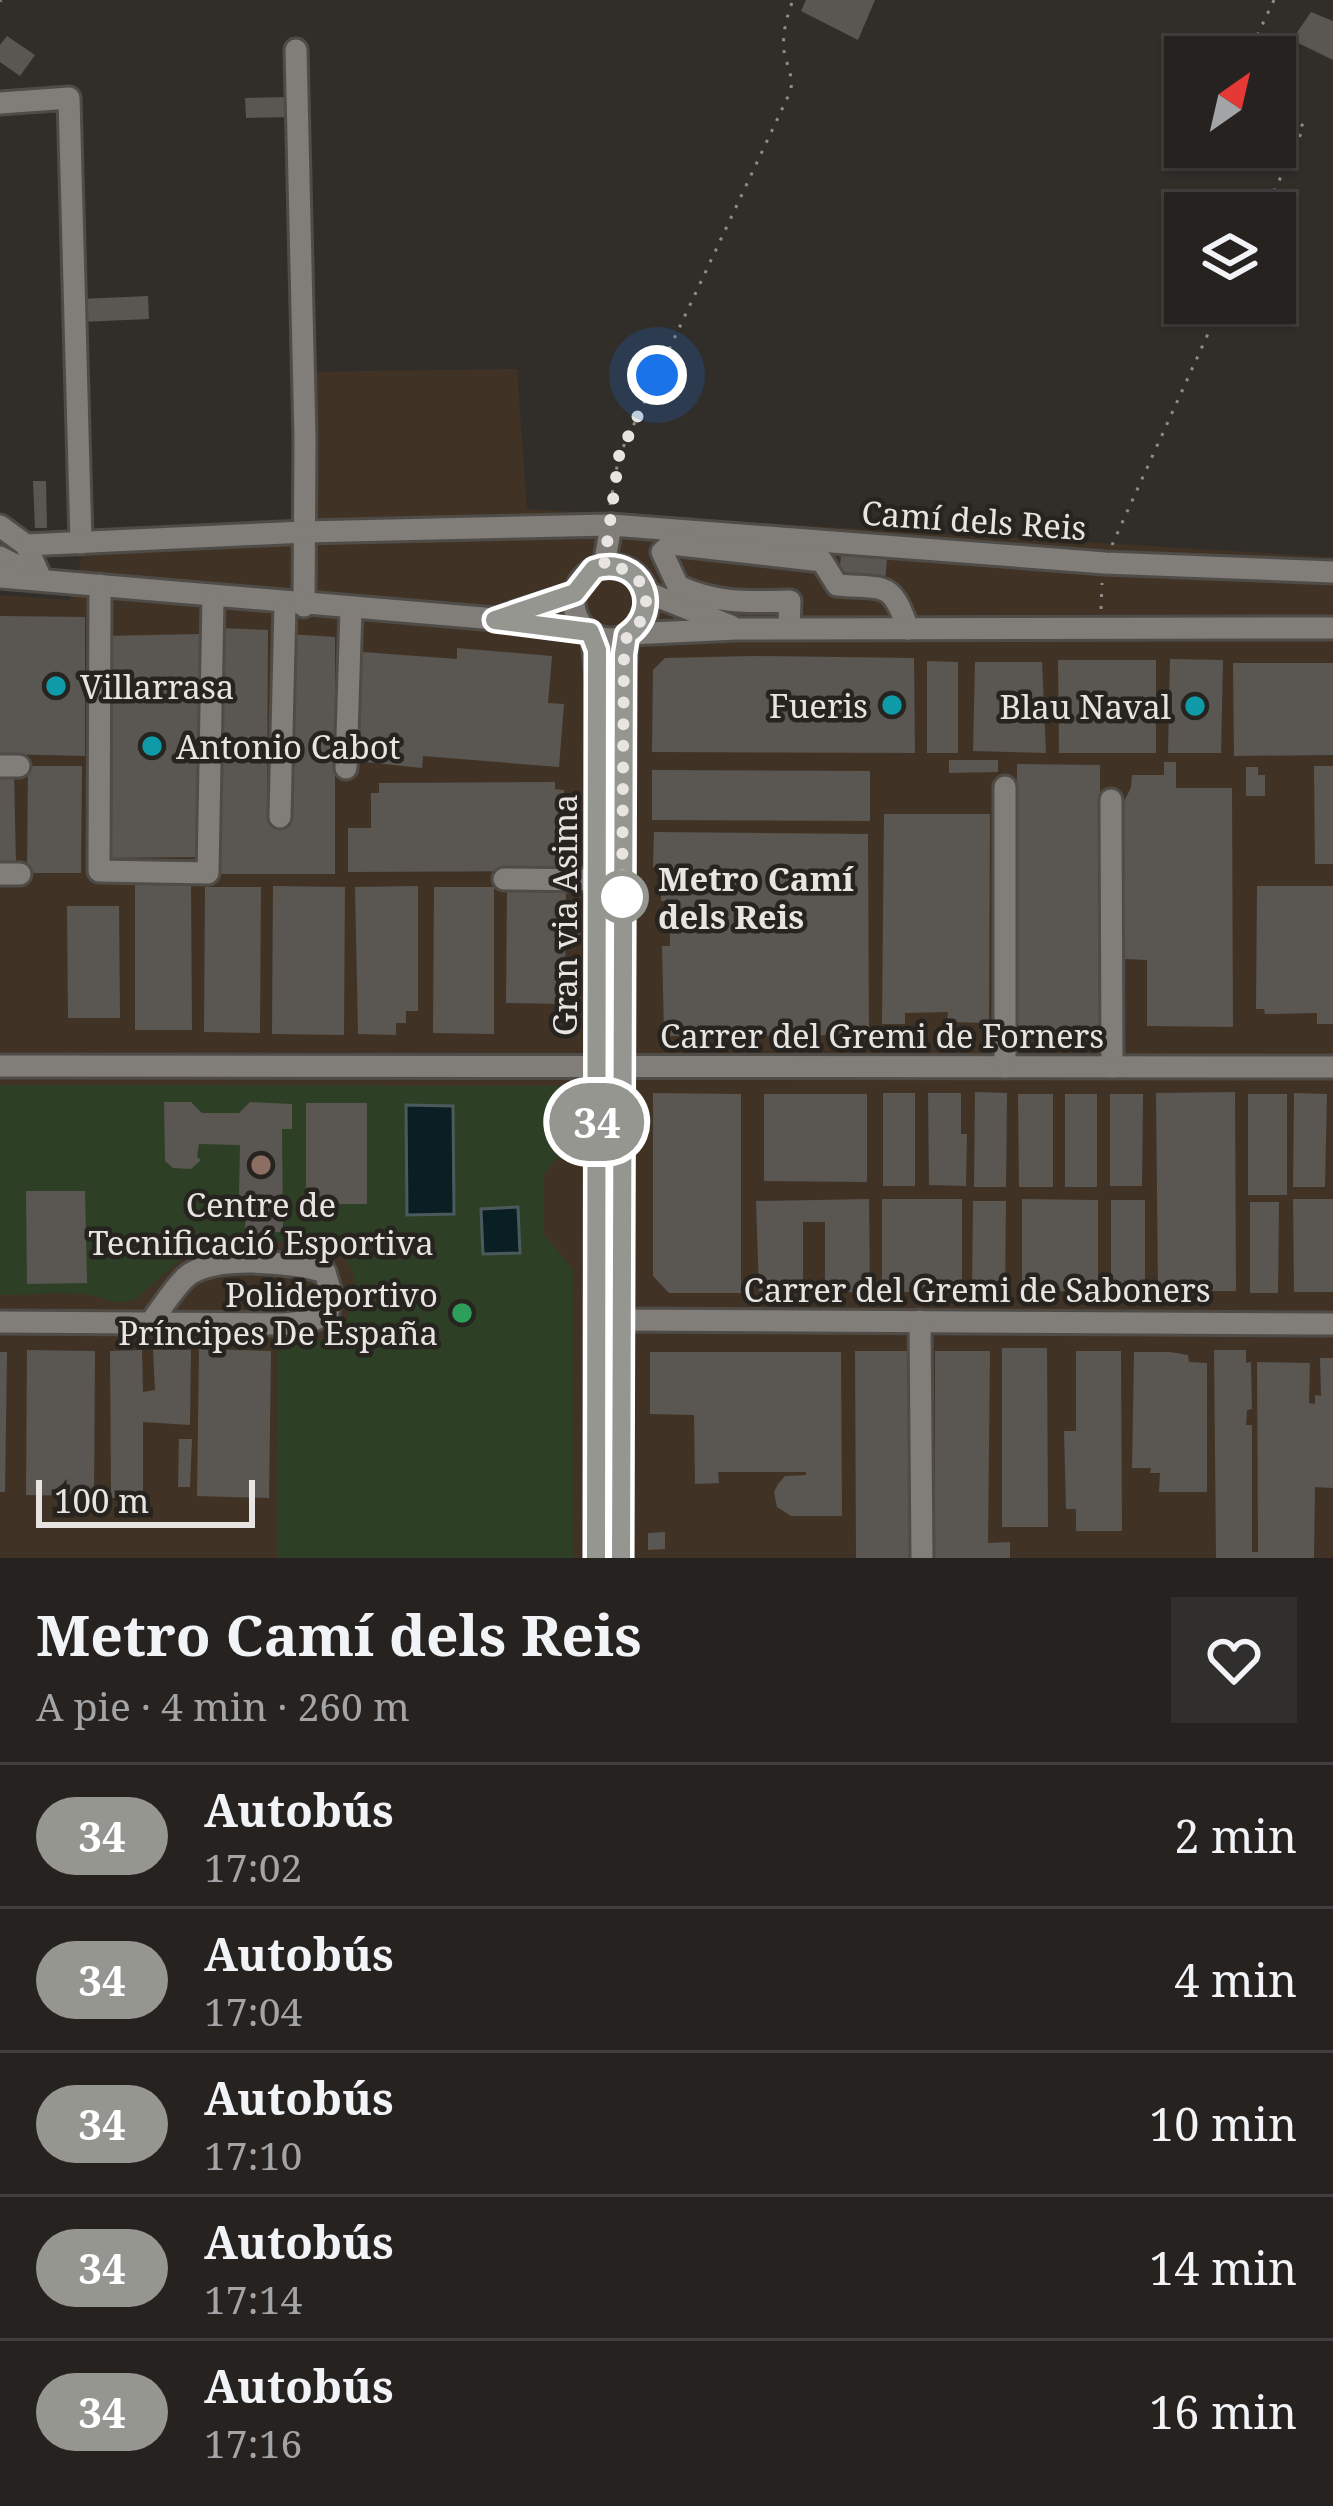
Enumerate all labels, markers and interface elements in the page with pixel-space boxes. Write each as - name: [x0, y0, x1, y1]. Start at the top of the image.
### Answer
- north arrow: [1164, 36, 1296, 168]
- map controls: [1164, 36, 1296, 324]
- button: layers: [1164, 192, 1296, 324]
- your location: [627, 345, 687, 405]
- street label: Camí dels Reis: [860, 490, 1088, 550]
- place label: Villarrasa: [80, 664, 234, 709]
- marker: Villarrasa: [43, 673, 69, 699]
- place label: Fueris: [769, 683, 868, 728]
- place label: Blau Naval: [999, 684, 1171, 729]
- marker: Fueris: [879, 692, 905, 718]
- marker: Blau Naval: [1182, 693, 1208, 719]
- place label: Antonio Cabot: [176, 724, 400, 769]
- marker: Antonio Cabot: [139, 733, 165, 759]
- street label: Gran via Asima: [542, 794, 587, 1036]
- place label: Metro Camí dels Reis: [658, 856, 854, 939]
- marker: Metro Camí dels Reis: [597, 872, 647, 922]
- street label: Carrer del Gremi de Forners: [660, 1013, 1104, 1058]
- line badge: 34: [543, 1083, 651, 1161]
- text: 34: [573, 1093, 621, 1150]
- marker: Centre de Tecnificació Esportiva: [248, 1152, 274, 1178]
- place label: Centre de Tecnificació Esportiva: [88, 1182, 434, 1265]
- street label: Carrer del Gremi de Saboners: [743, 1267, 1211, 1312]
- place label: Polideportivo Príncipes De España: [118, 1272, 438, 1355]
- marker: Polideportivo Príncipes De España: [449, 1300, 475, 1326]
- scale bar: [36, 1474, 255, 1527]
- text: 100 m: [54, 1478, 149, 1523]
- text: Metro Camí dels Reis: [36, 1595, 642, 1673]
- button: heart: [1171, 1597, 1297, 1723]
- text: A pie · 4 min · 260 m: [36, 1679, 410, 1732]
- text: Autobús: [204, 1779, 394, 1840]
- text: 2 min: [1174, 1805, 1297, 1866]
- text: 34: [78, 1807, 126, 1864]
- text: 17:02: [204, 1840, 302, 1893]
- text: Autobús: [204, 1923, 394, 1984]
- text: 4 min: [1174, 1949, 1297, 2010]
- text: 34: [78, 1951, 126, 2008]
- text: 17:04: [204, 1984, 302, 2037]
- text: Autobús: [204, 2067, 394, 2128]
- text: 10 min: [1149, 2093, 1297, 2154]
- text: 34: [78, 2095, 126, 2152]
- text: 17:10: [204, 2128, 302, 2181]
- text: Autobús: [204, 2211, 394, 2272]
- text: 14 min: [1149, 2237, 1297, 2298]
- text: 34: [78, 2239, 126, 2296]
- text: 17:14: [204, 2272, 302, 2325]
- text: Autobús: [204, 2355, 394, 2416]
- text: 16 min: [1149, 2381, 1297, 2442]
- text: 34: [78, 2383, 126, 2440]
- text: 17:16: [204, 2416, 302, 2469]

